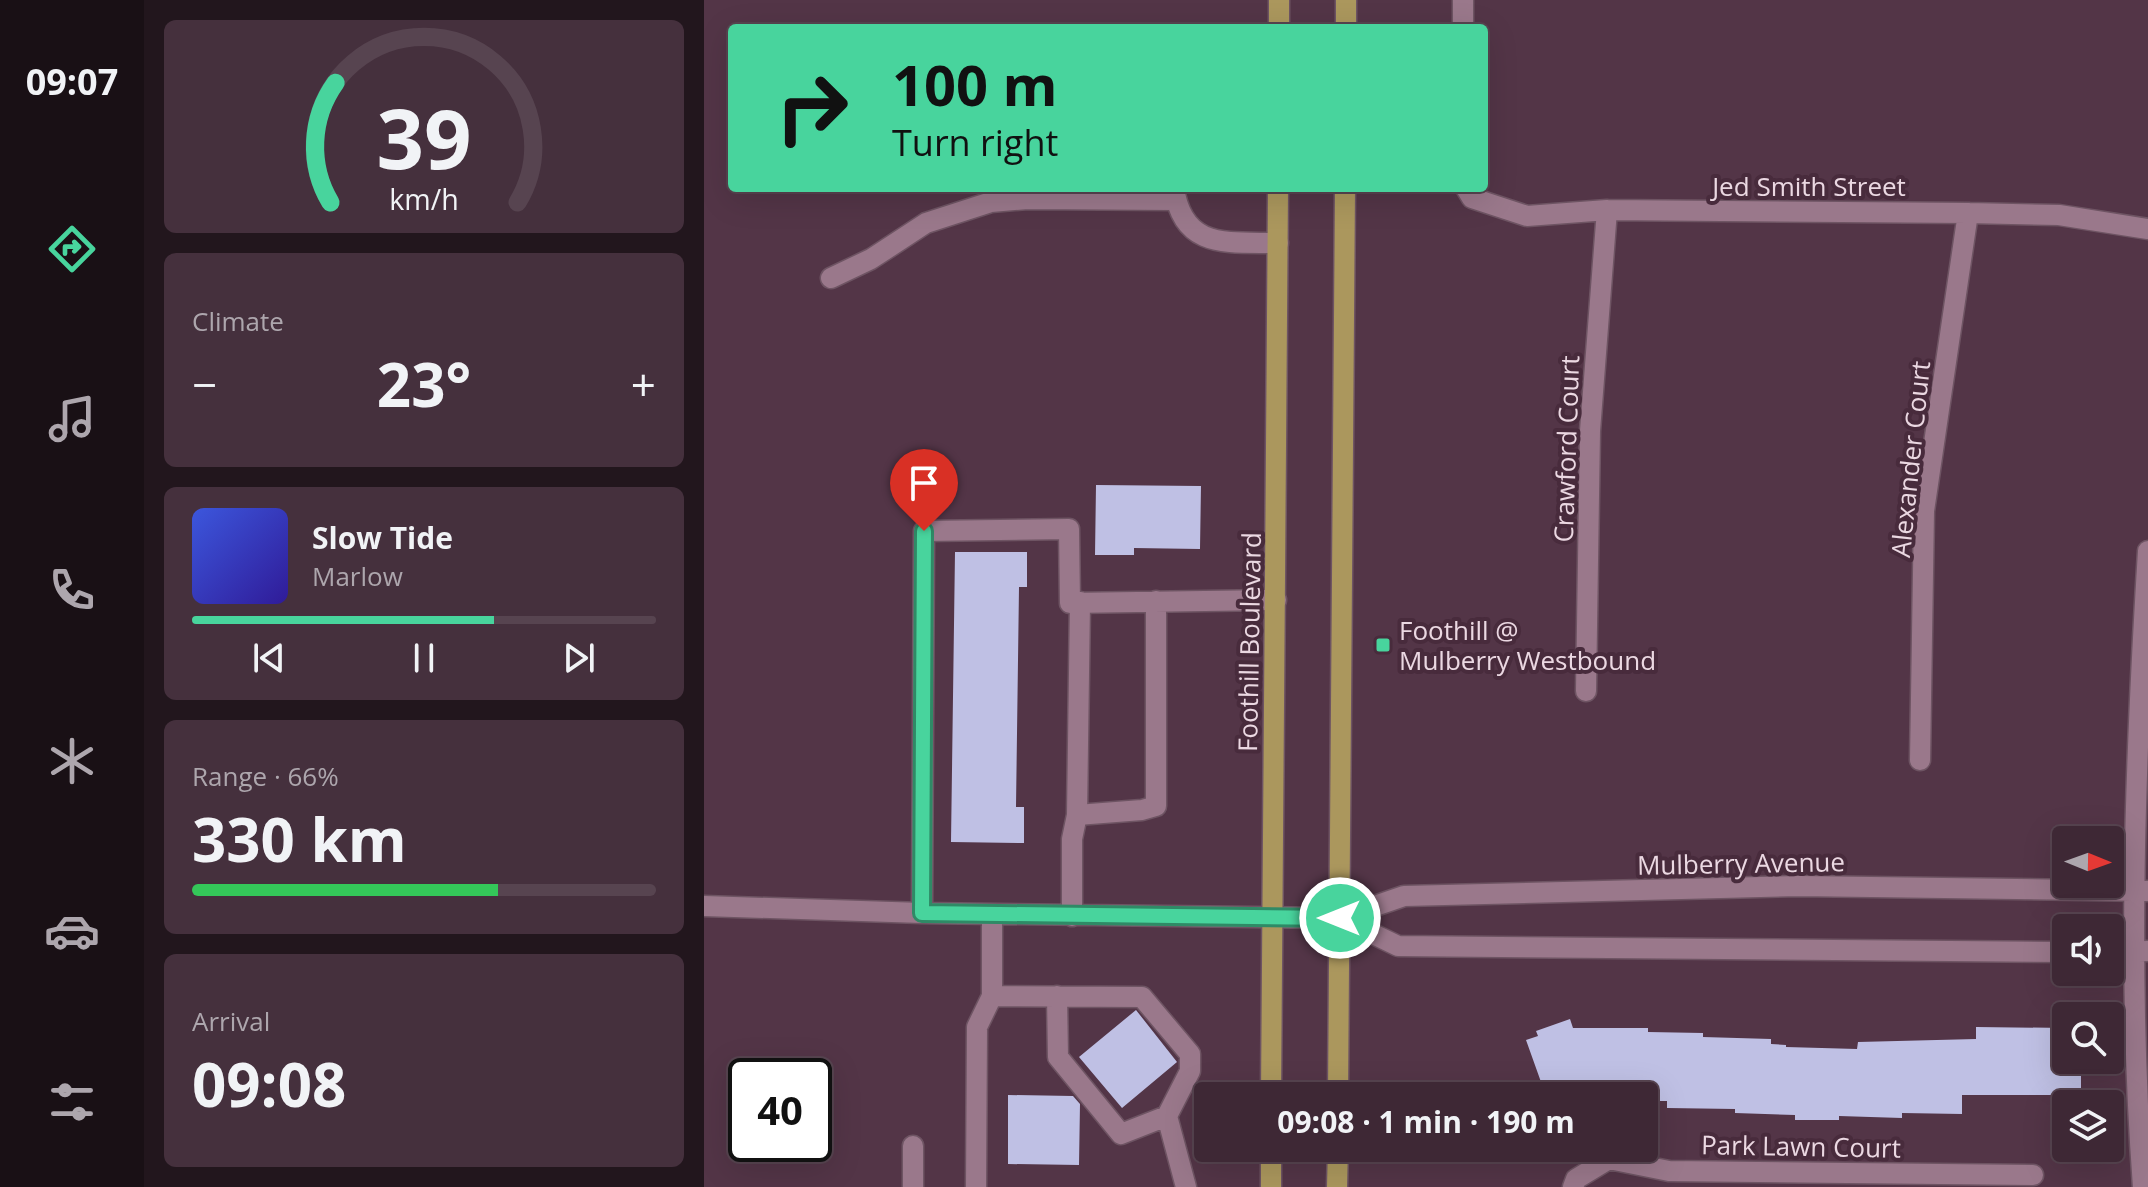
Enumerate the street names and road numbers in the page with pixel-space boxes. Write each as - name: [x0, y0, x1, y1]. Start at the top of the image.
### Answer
- street label: Jed Smith Street: [1709, 168, 1906, 204]
- street label: Crawford Court: [1545, 355, 1587, 543]
- street label: Alexander Court: [1882, 359, 1938, 559]
- street label: Foothill Boulevard: [1229, 532, 1269, 752]
- street label: Mulberry Avenue: [1637, 843, 1845, 883]
- street label: Park Lawn Court: [1701, 1126, 1901, 1166]

